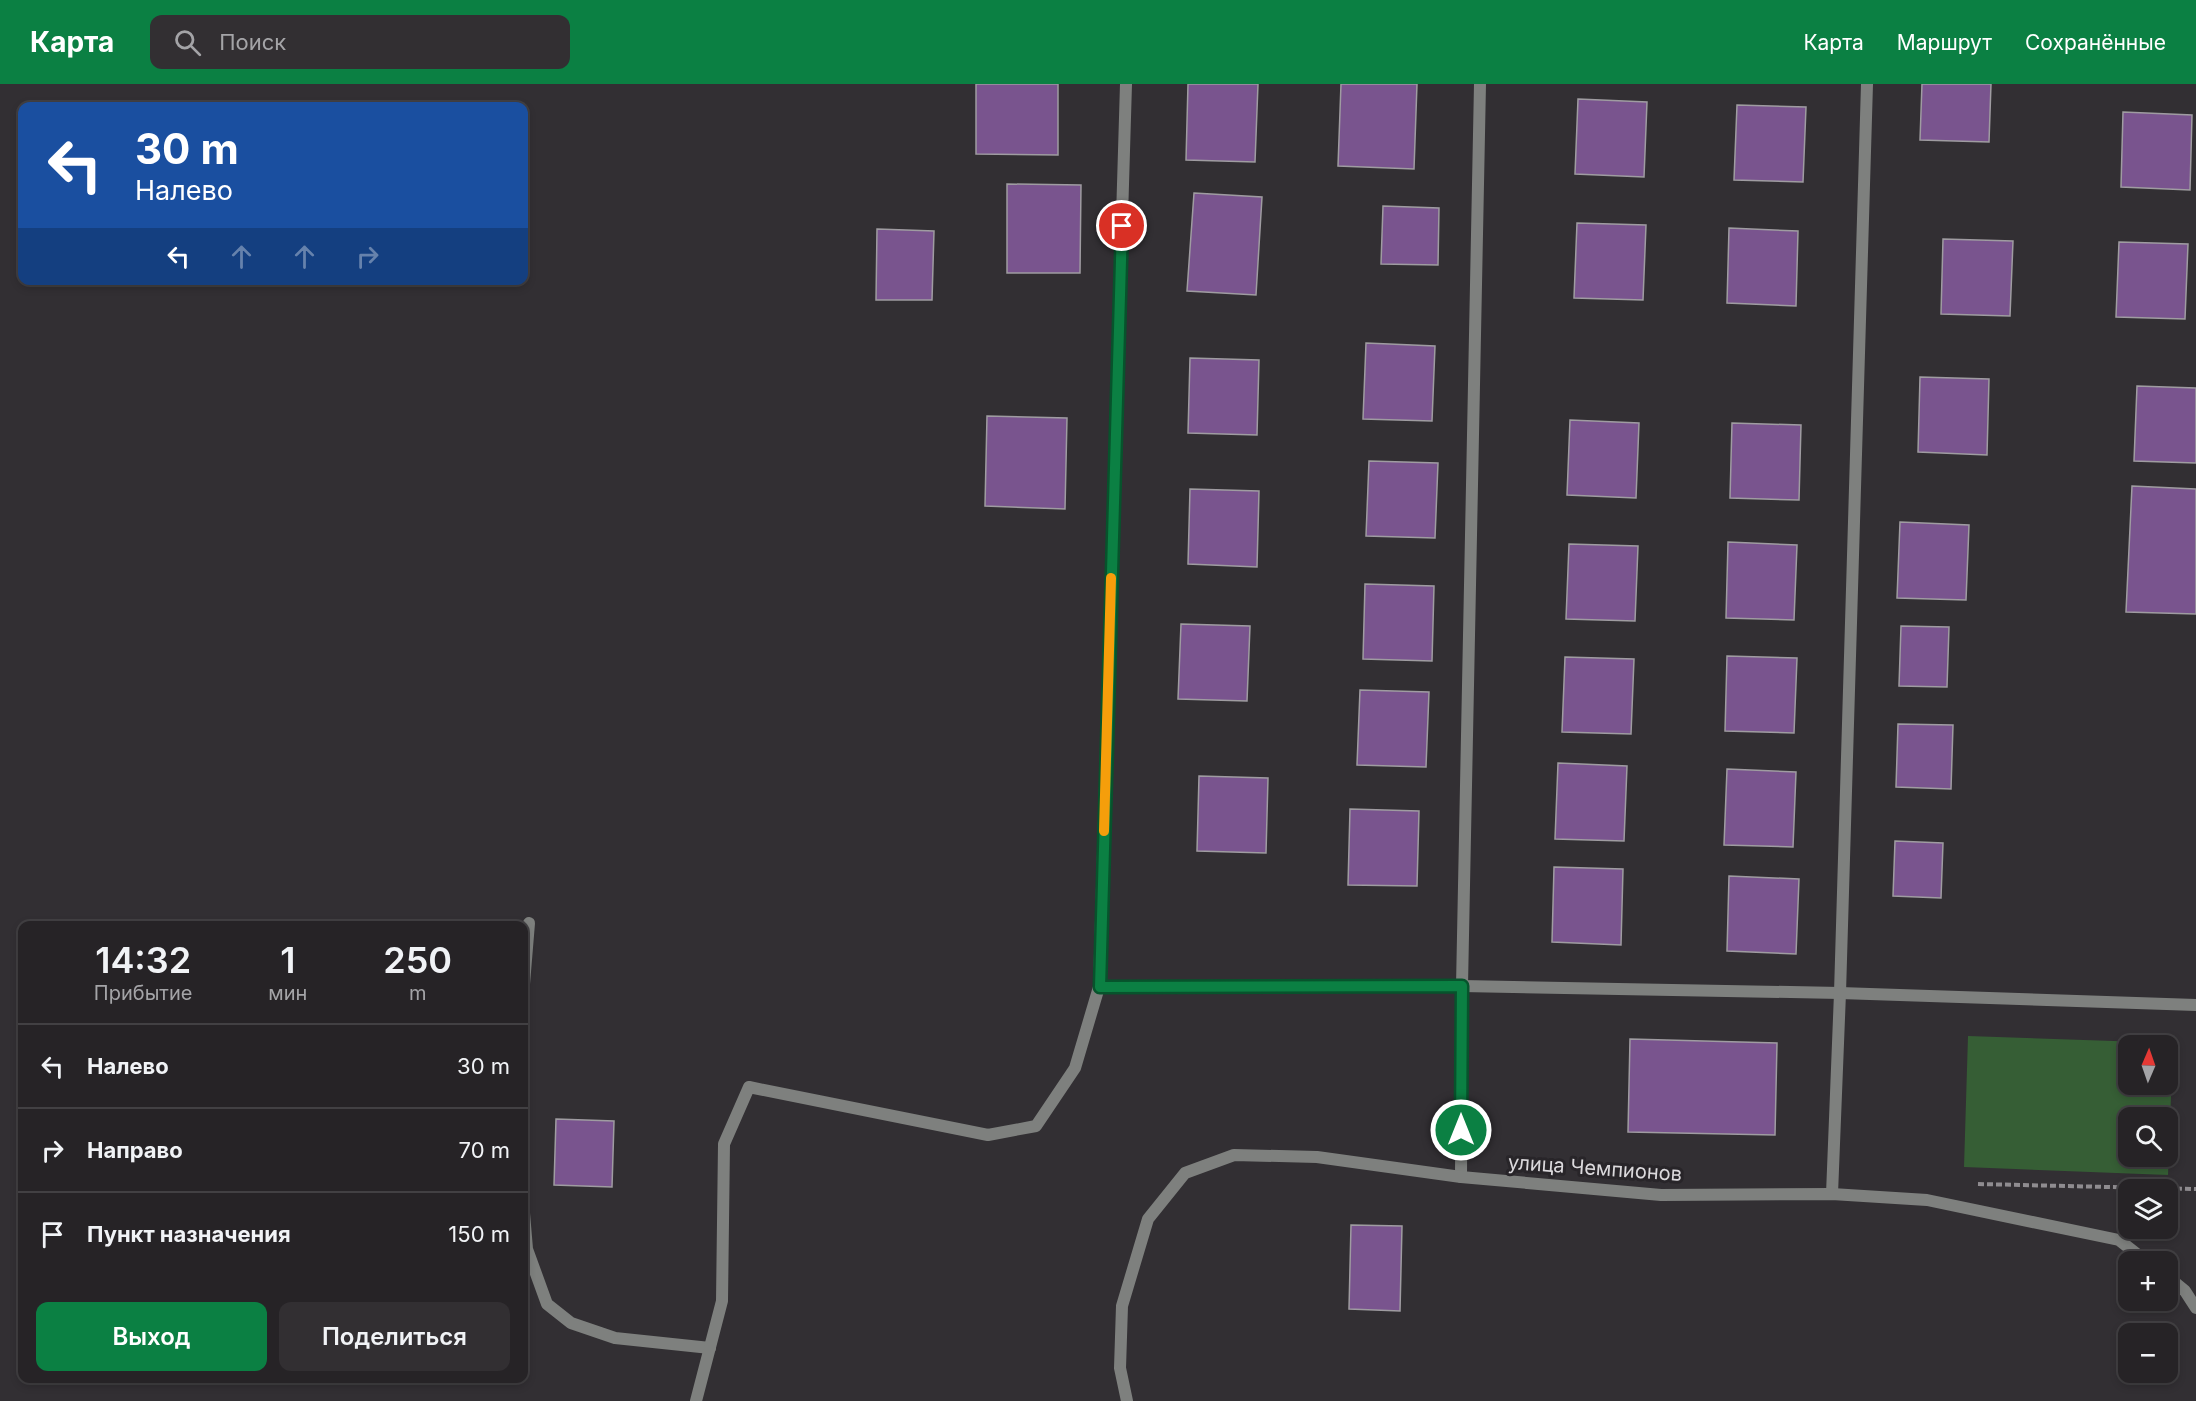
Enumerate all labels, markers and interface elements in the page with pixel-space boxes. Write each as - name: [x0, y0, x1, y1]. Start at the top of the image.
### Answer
- search box: [150, 15, 570, 69]
- text: Карта: [30, 25, 114, 59]
- icon: search: [171, 26, 204, 59]
- text: Поиск: [219, 29, 286, 55]
- text: Карта: [1803, 30, 1864, 55]
- text: Маршрут: [1897, 30, 1992, 55]
- text: Сохранённые: [2025, 30, 2166, 55]
- text: 30 m: [135, 123, 239, 174]
- icon: left: [36, 126, 114, 204]
- text: Налево: [135, 174, 233, 207]
- pin: [1096, 200, 1147, 251]
- icon: arrive: [1105, 209, 1138, 242]
- icon: left: [162, 240, 195, 273]
- icon: ahead: [225, 240, 258, 273]
- icon: ahead: [288, 240, 321, 273]
- icon: right: [351, 240, 384, 273]
- text: 14:32: [95, 938, 191, 982]
- text: 1: [280, 938, 295, 982]
- text: 250: [383, 938, 452, 982]
- text: Прибытие: [94, 981, 192, 1005]
- text: мин: [268, 981, 307, 1005]
- text: m: [409, 981, 426, 1005]
- north arrow: [2118, 1035, 2178, 1095]
- map controls: [2118, 1035, 2178, 1383]
- icon: left: [36, 1050, 69, 1083]
- text: Налево: [87, 1053, 169, 1079]
- text: 30 m: [457, 1053, 510, 1079]
- position arrow: [1429, 1098, 1493, 1162]
- button: search: [2118, 1107, 2178, 1167]
- icon: right: [36, 1134, 69, 1167]
- text: Направо: [87, 1137, 183, 1163]
- text: 70 m: [459, 1137, 510, 1163]
- street label: улица Чемпионов: [1507, 1150, 1683, 1186]
- button: layers: [2118, 1179, 2178, 1239]
- icon: arrive: [36, 1218, 69, 1251]
- text: Пункт назначения: [87, 1221, 291, 1247]
- text: 150 m: [448, 1221, 510, 1247]
- button: +: [2118, 1251, 2178, 1311]
- button: Выход: [36, 1302, 267, 1371]
- button: Поделиться: [279, 1302, 510, 1371]
- button: −: [2118, 1323, 2178, 1383]

